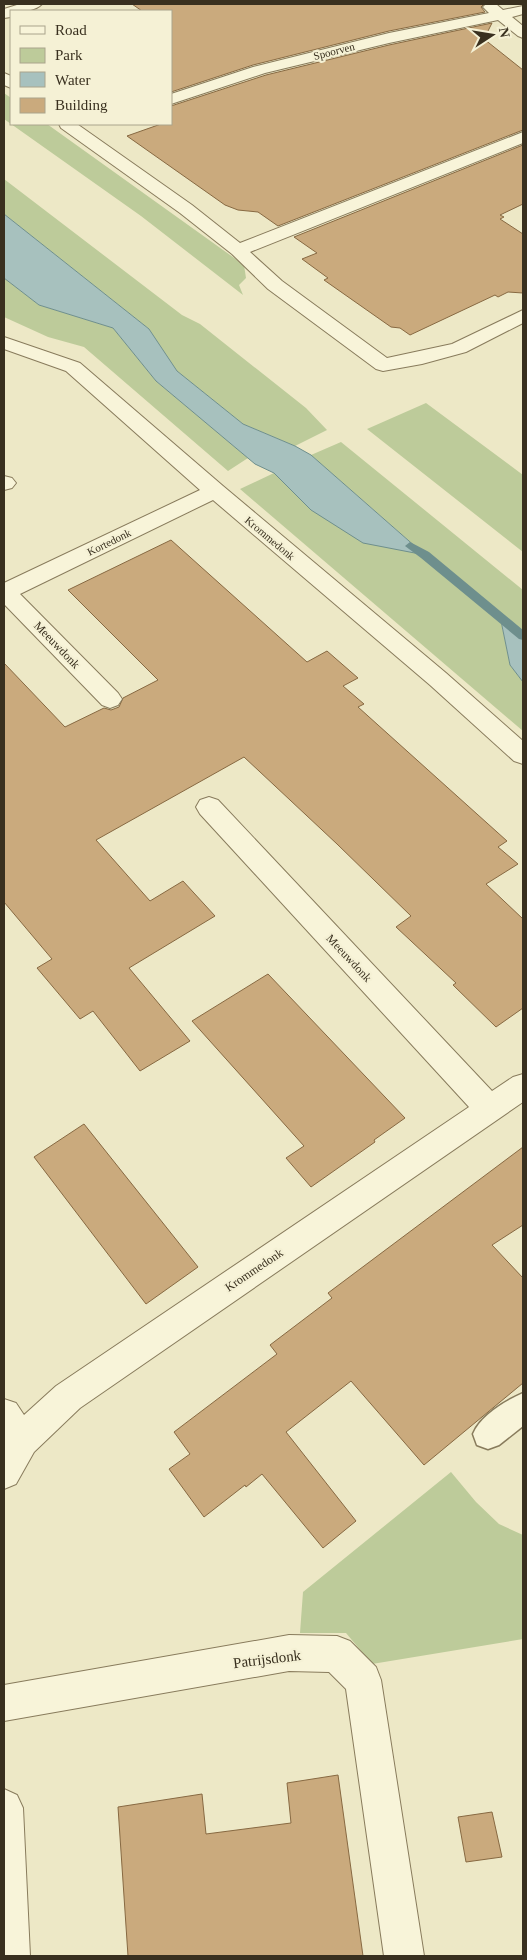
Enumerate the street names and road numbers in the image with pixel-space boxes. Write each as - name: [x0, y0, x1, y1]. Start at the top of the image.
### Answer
- street label: Spoorven: [312, 40, 356, 62]
- street label: Krommedonk: [243, 514, 298, 563]
- street label: Kortedonk: [85, 526, 133, 558]
- street label: Meeuwdonk: [31, 619, 83, 671]
- street label: Meeuwdonk: [323, 931, 375, 985]
- street label: Krommedonk: [222, 1246, 286, 1294]
- street label: Patrijsdonk: [232, 1647, 302, 1671]

